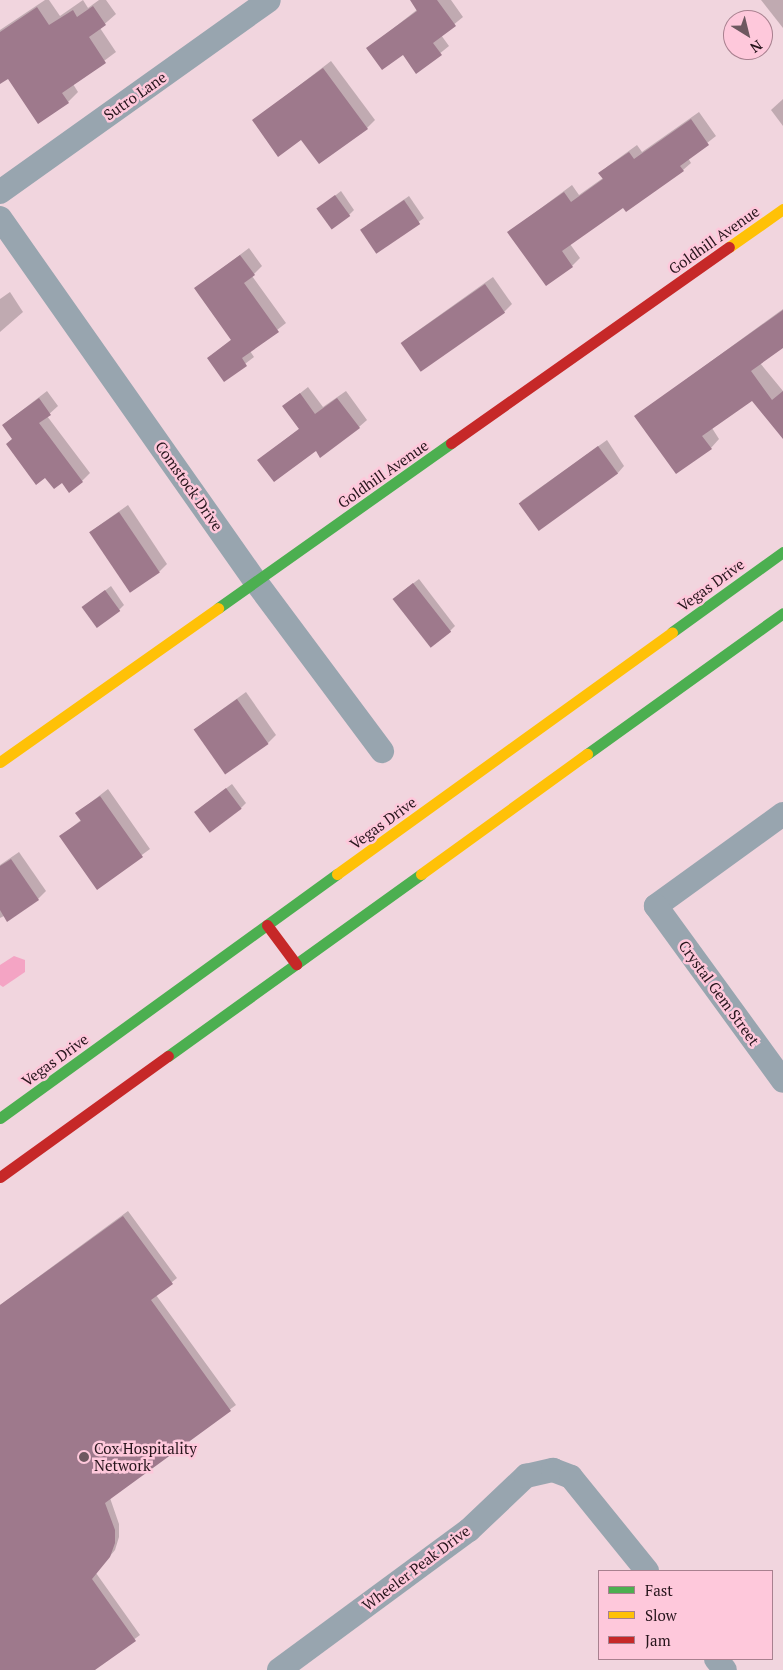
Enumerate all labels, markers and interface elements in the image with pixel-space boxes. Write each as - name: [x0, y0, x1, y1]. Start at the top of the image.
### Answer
- north arrow: [723, 10, 773, 60]
- text: N: [747, 36, 766, 58]
- street label: Sutro Lane: [100, 68, 170, 124]
- street label: Goldhill Avenue: [665, 202, 763, 278]
- street label: Goldhill Avenue: [334, 436, 432, 512]
- street label: Comstock Drive: [152, 438, 226, 534]
- street label: Vegas Drive: [674, 555, 748, 615]
- street label: Vegas Drive: [346, 793, 420, 853]
- street label: Crystal Gem Street: [675, 937, 763, 1049]
- street label: Vegas Drive: [18, 1030, 92, 1090]
- place label: Cox Hospitality Network: [94, 1439, 197, 1474]
- marker: Cox Hospitality Network: [78, 1451, 90, 1463]
- street label: Wheeler Peak Drive: [359, 1522, 473, 1614]
- legend: [598, 1570, 773, 1660]
- text: Fast: [645, 1580, 673, 1600]
- text: Slow: [645, 1605, 677, 1625]
- text: Jam: [645, 1630, 671, 1650]

